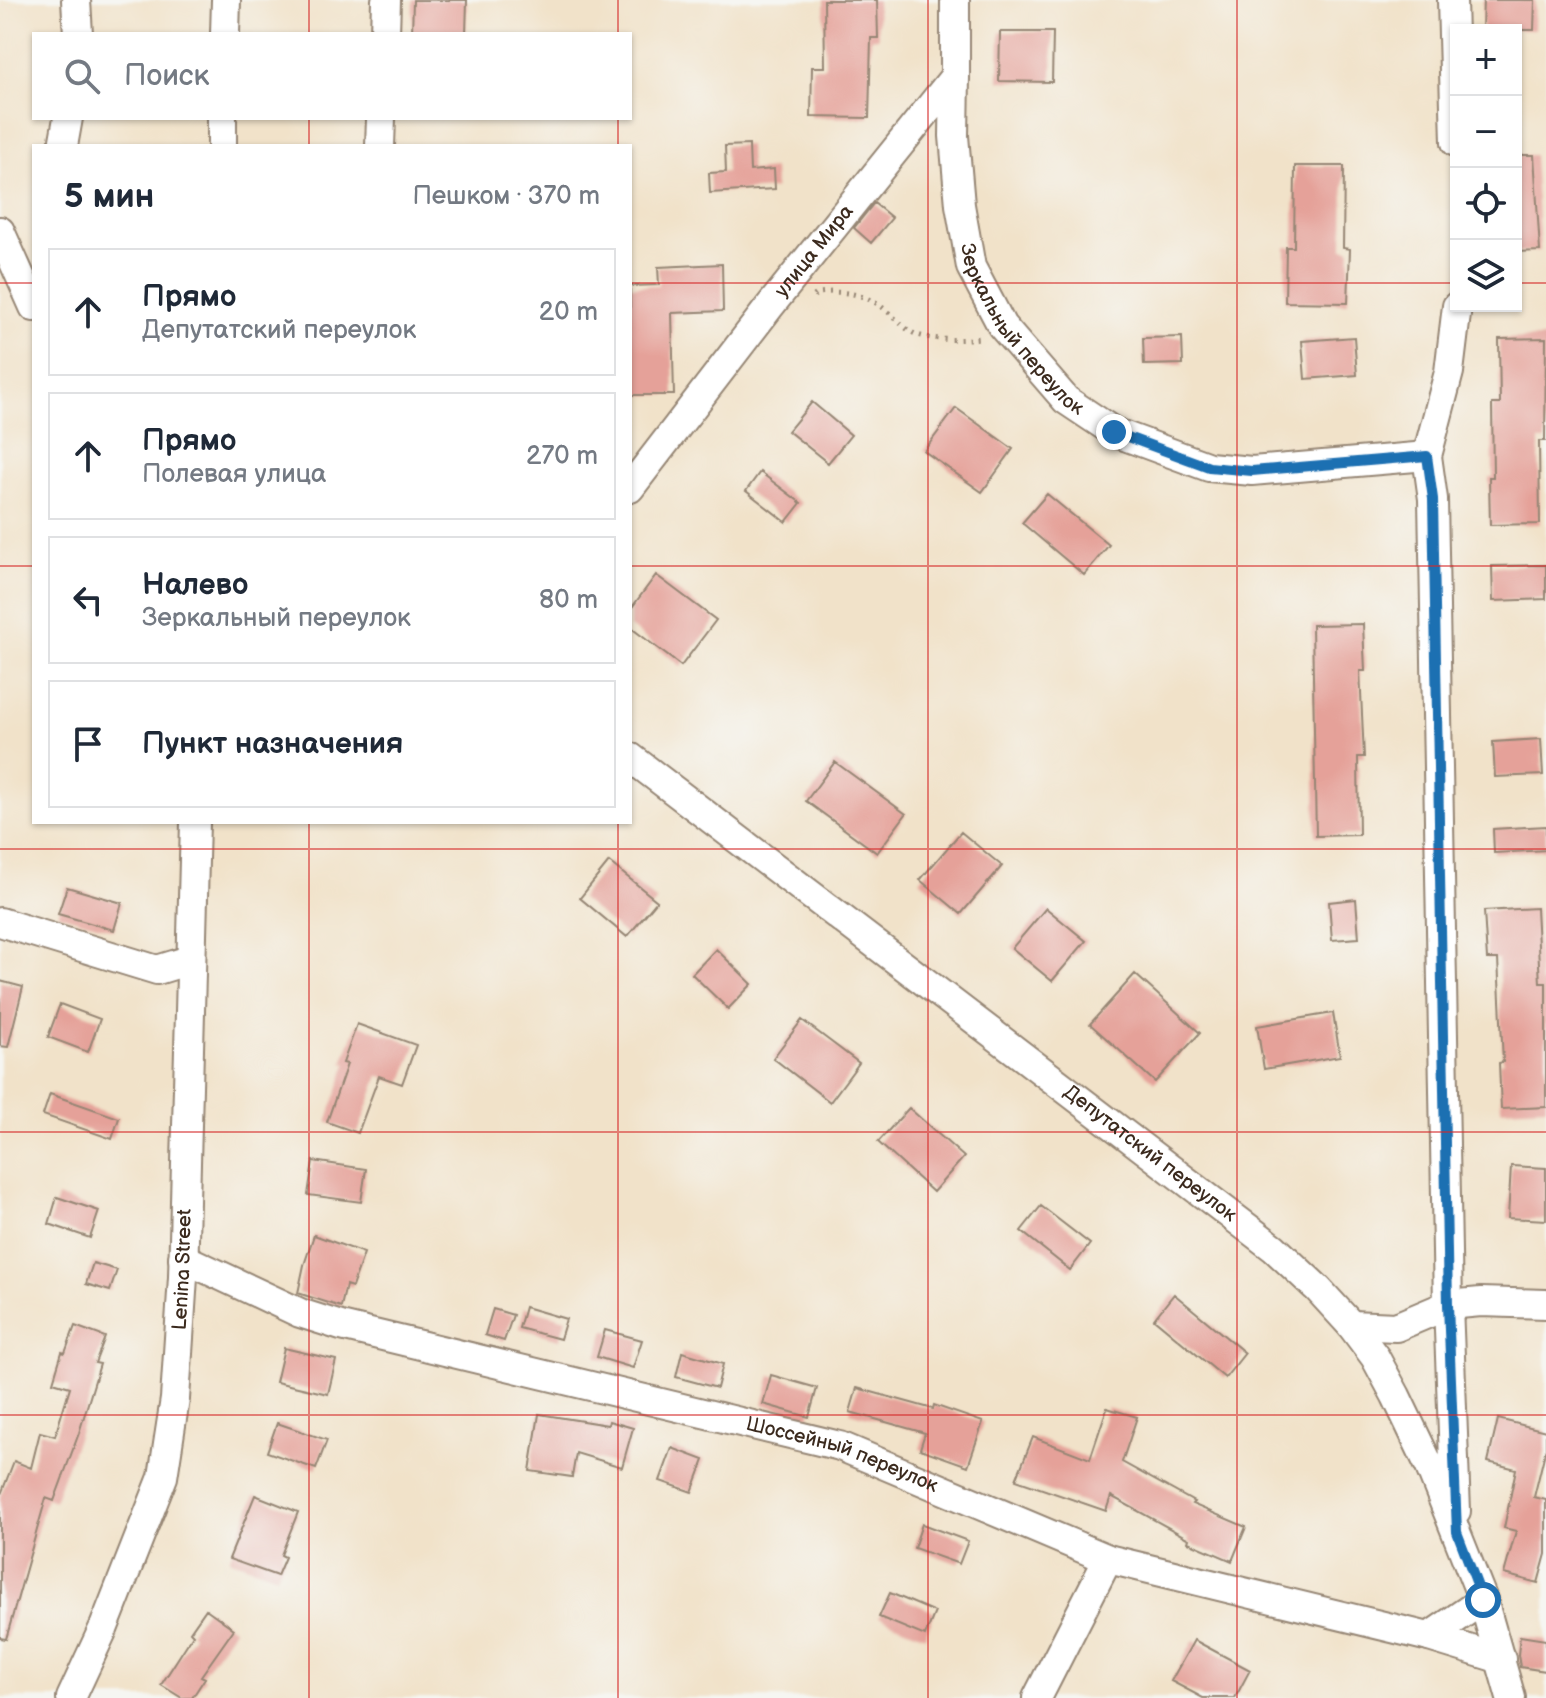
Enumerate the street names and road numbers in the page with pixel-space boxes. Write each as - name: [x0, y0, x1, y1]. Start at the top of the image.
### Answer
- street label: улица Мира: [770, 200, 859, 302]
- street label: Зеркальный переулок: [955, 242, 1089, 421]
- street label: Депутатский переулок: [1059, 1080, 1242, 1227]
- street label: Lenina Street: [168, 1209, 197, 1331]
- street label: Шоссейный переулок: [744, 1412, 942, 1498]

